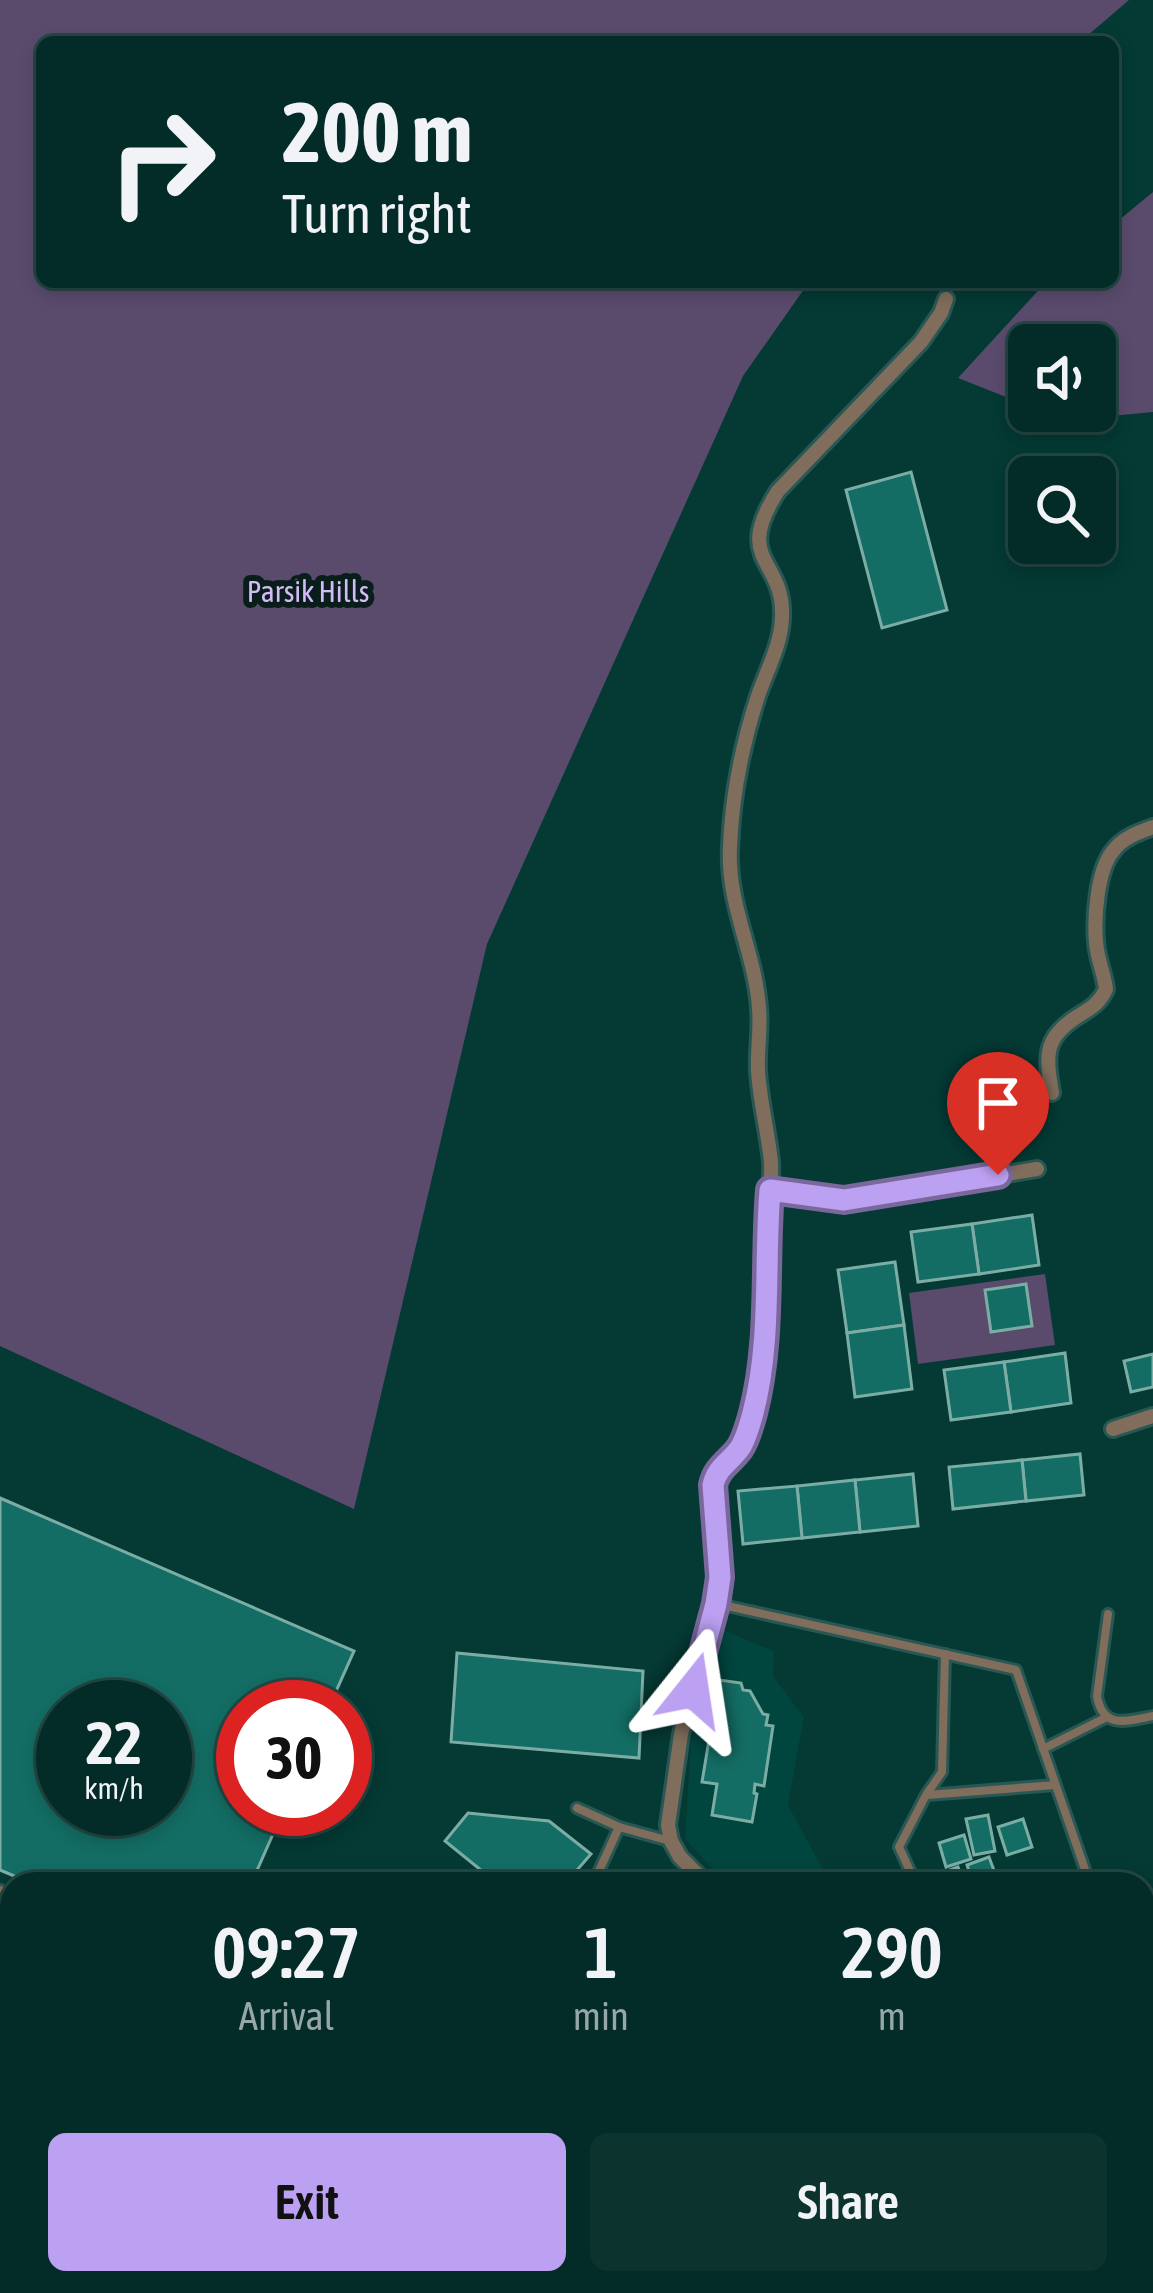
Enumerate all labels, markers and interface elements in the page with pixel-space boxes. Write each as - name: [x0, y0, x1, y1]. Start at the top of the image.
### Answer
- icon: right: [84, 84, 240, 240]
- text: 200 m: [282, 84, 472, 180]
- text: Turn right: [282, 183, 472, 244]
- map controls: [1008, 324, 1116, 564]
- button: sound: [1008, 324, 1116, 432]
- button: search: [1008, 456, 1116, 564]
- park label: Parsik Hills: [247, 574, 369, 608]
- pin: [947, 1052, 1049, 1175]
- icon: arrive: [965, 1070, 1031, 1136]
- position arrow: [630, 1627, 756, 1753]
- speed limit sign: 30: [216, 1680, 372, 1836]
- text: 22: [86, 1708, 142, 1777]
- text: km/h: [84, 1771, 144, 1805]
- text: 09:27: [212, 1911, 361, 1993]
- text: 1: [584, 1911, 618, 1993]
- text: 290: [841, 1911, 943, 1993]
- text: Arrival: [239, 1994, 334, 2038]
- text: min: [573, 1994, 629, 2038]
- text: m: [878, 1994, 906, 2038]
- button: Exit: [48, 2133, 566, 2271]
- button: Share: [590, 2133, 1107, 2271]

